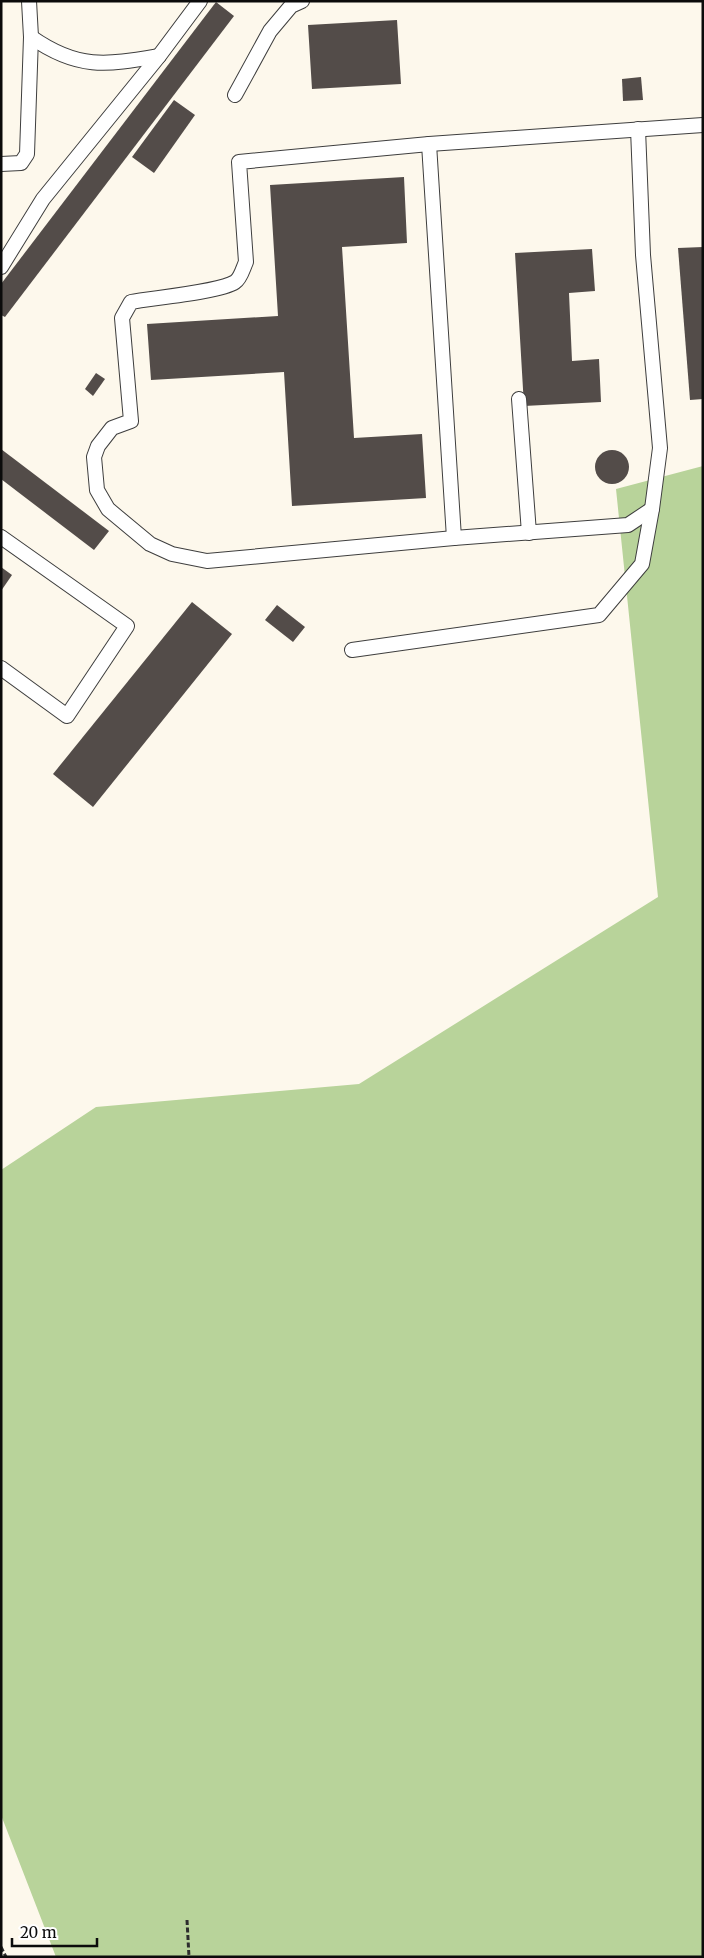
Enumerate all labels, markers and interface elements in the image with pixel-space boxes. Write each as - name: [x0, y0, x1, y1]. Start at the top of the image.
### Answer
- scale bar: [12, 1916, 98, 1948]
- text: 20 m: [20, 1923, 57, 1942]

